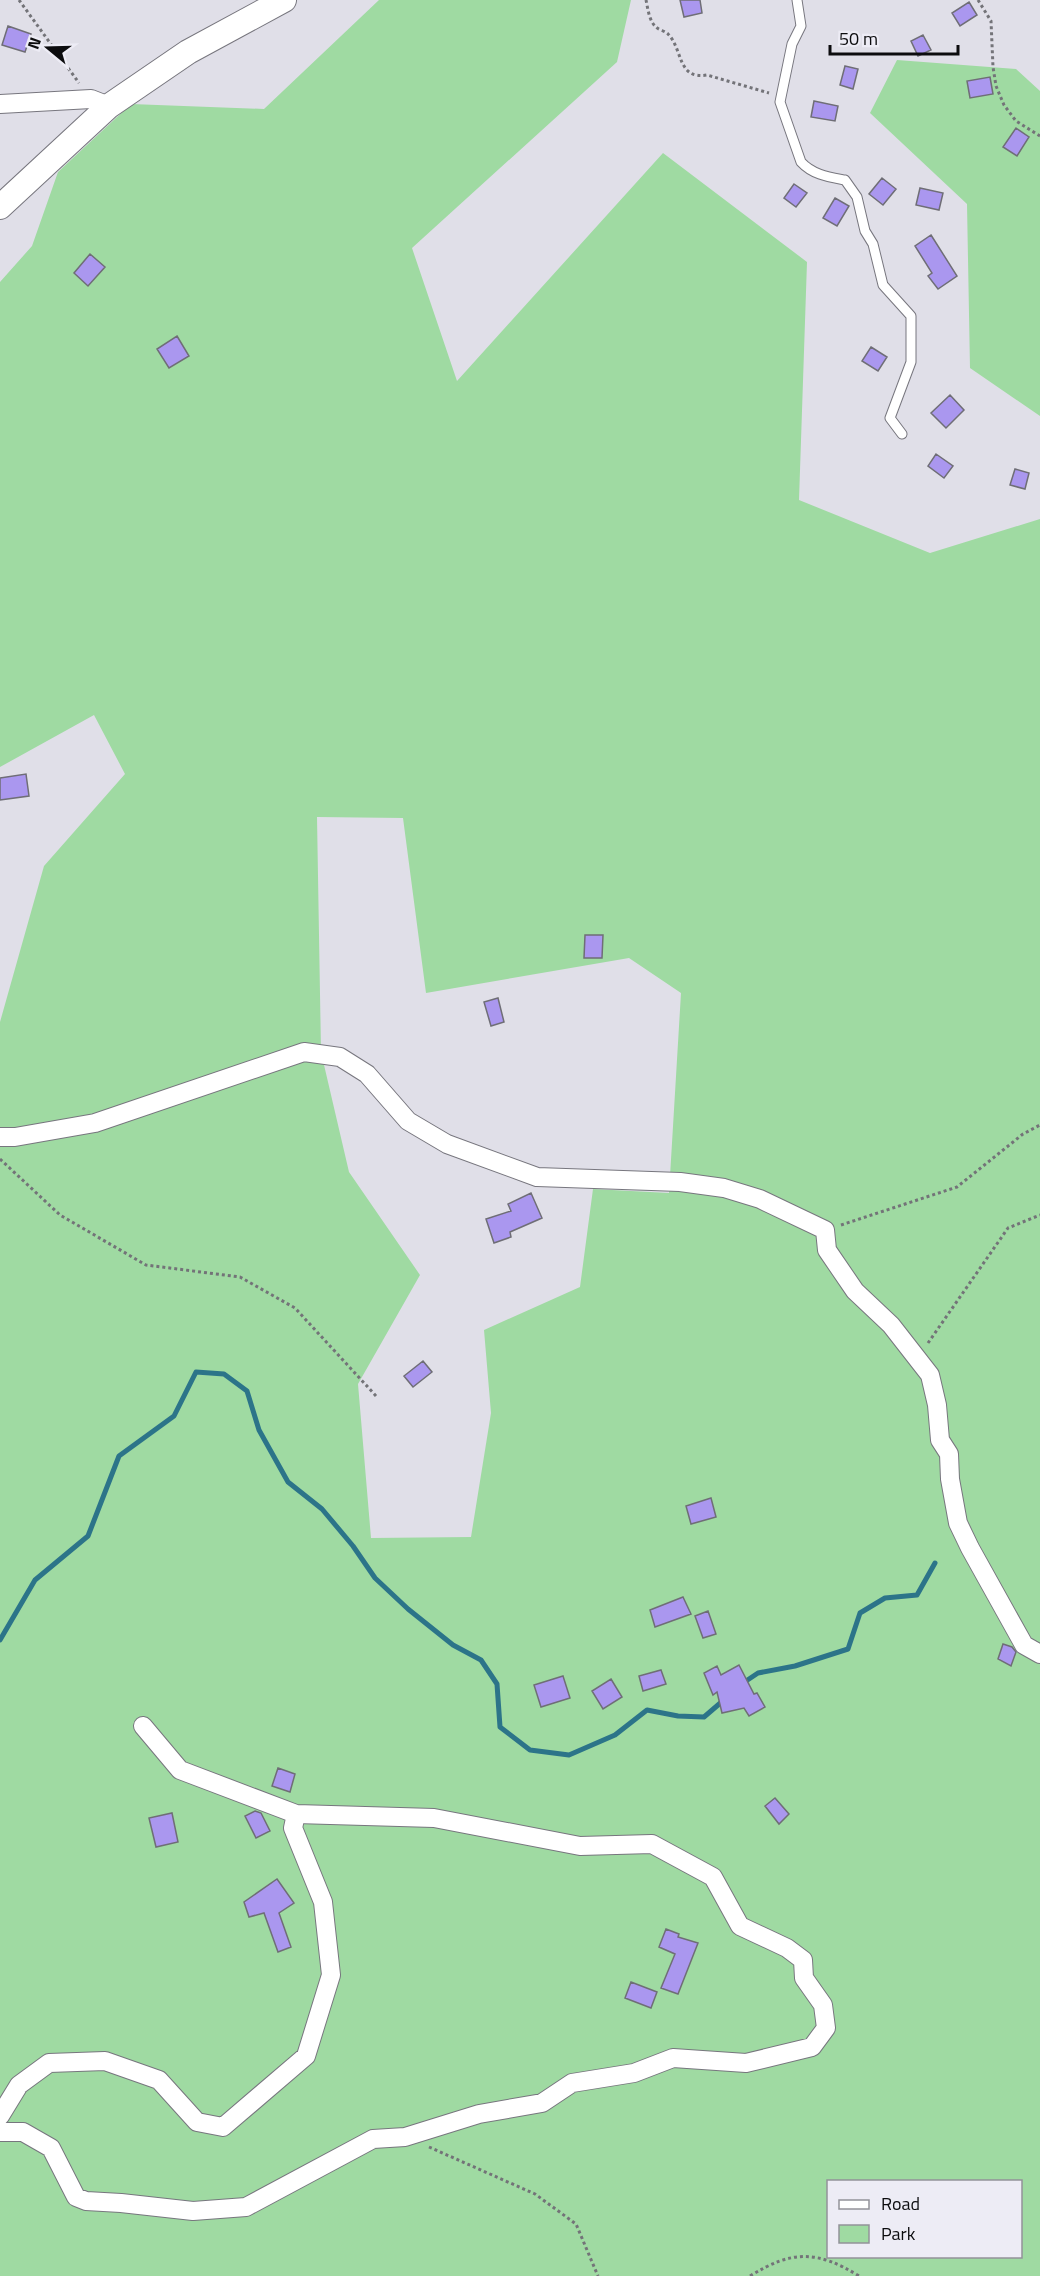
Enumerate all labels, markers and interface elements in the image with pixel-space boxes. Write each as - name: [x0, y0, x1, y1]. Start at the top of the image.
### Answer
- north arrow: [18, 18, 78, 78]
- scale bar: [830, 18, 958, 56]
- text: 50 m: [839, 25, 878, 52]
- text: N: [21, 34, 47, 52]
- legend: [827, 2180, 1022, 2258]
- text: Road: [881, 2190, 920, 2217]
- text: Park: [881, 2220, 916, 2247]

